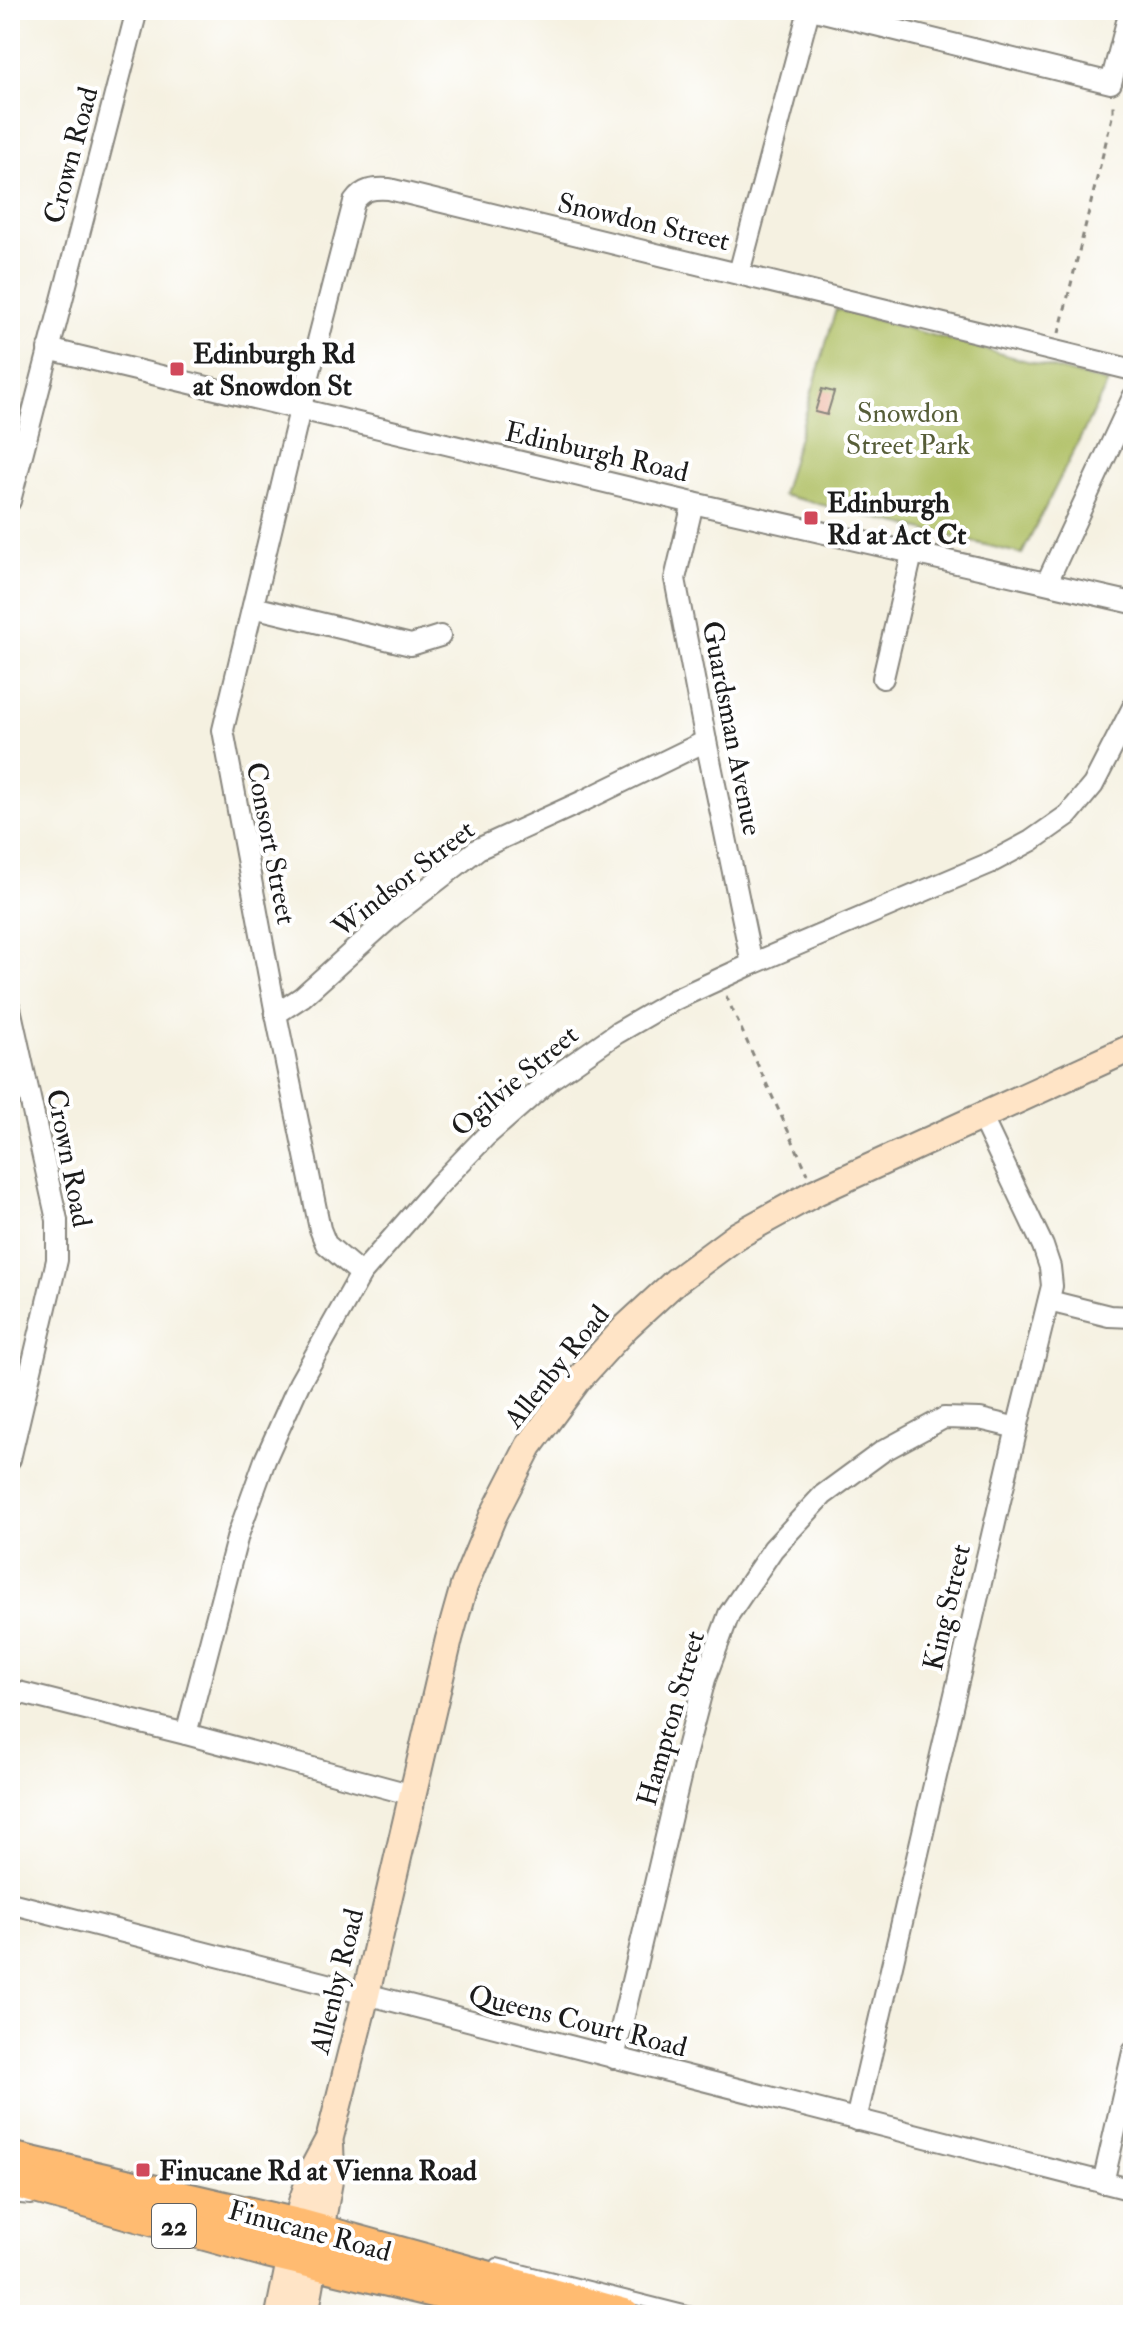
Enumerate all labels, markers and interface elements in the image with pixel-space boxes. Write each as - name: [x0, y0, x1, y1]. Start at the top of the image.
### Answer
- street label: Crown Road: [36, 83, 107, 228]
- street label: Snowdon Street: [554, 186, 733, 259]
- place label: Edinburgh Rd at Snowdon St: [193, 337, 355, 404]
- marker: Edinburgh Rd at Snowdon St: [168, 360, 186, 378]
- park label: Snowdon Street Park: [846, 396, 971, 463]
- street label: Edinburgh Road: [502, 414, 692, 491]
- place label: Edinburgh Rd at Act Ct: [827, 486, 966, 553]
- marker: Edinburgh Rd at Act Ct: [802, 509, 820, 527]
- street label: Guardsman Avenue: [694, 618, 770, 839]
- street label: Consort Street: [238, 759, 303, 927]
- street label: Windsor Street: [325, 813, 482, 946]
- street label: Ogilvie Street: [444, 1018, 586, 1145]
- street label: Crown Road: [38, 1086, 99, 1231]
- street label: Allenby Road: [496, 1298, 618, 1436]
- street label: King Street: [916, 1541, 979, 1674]
- street label: Hampton Street: [630, 1627, 713, 1810]
- street label: Allenby Road: [302, 1905, 372, 2059]
- street label: Queens Court Road: [465, 1977, 691, 2066]
- place label: Finucane Rd at Vienna Road: [159, 2154, 477, 2189]
- marker: Finucane Rd at Vienna Road: [134, 2161, 152, 2179]
- street label: Finucane Road: [224, 2193, 395, 2270]
- road number: 22: [152, 2204, 196, 2248]

